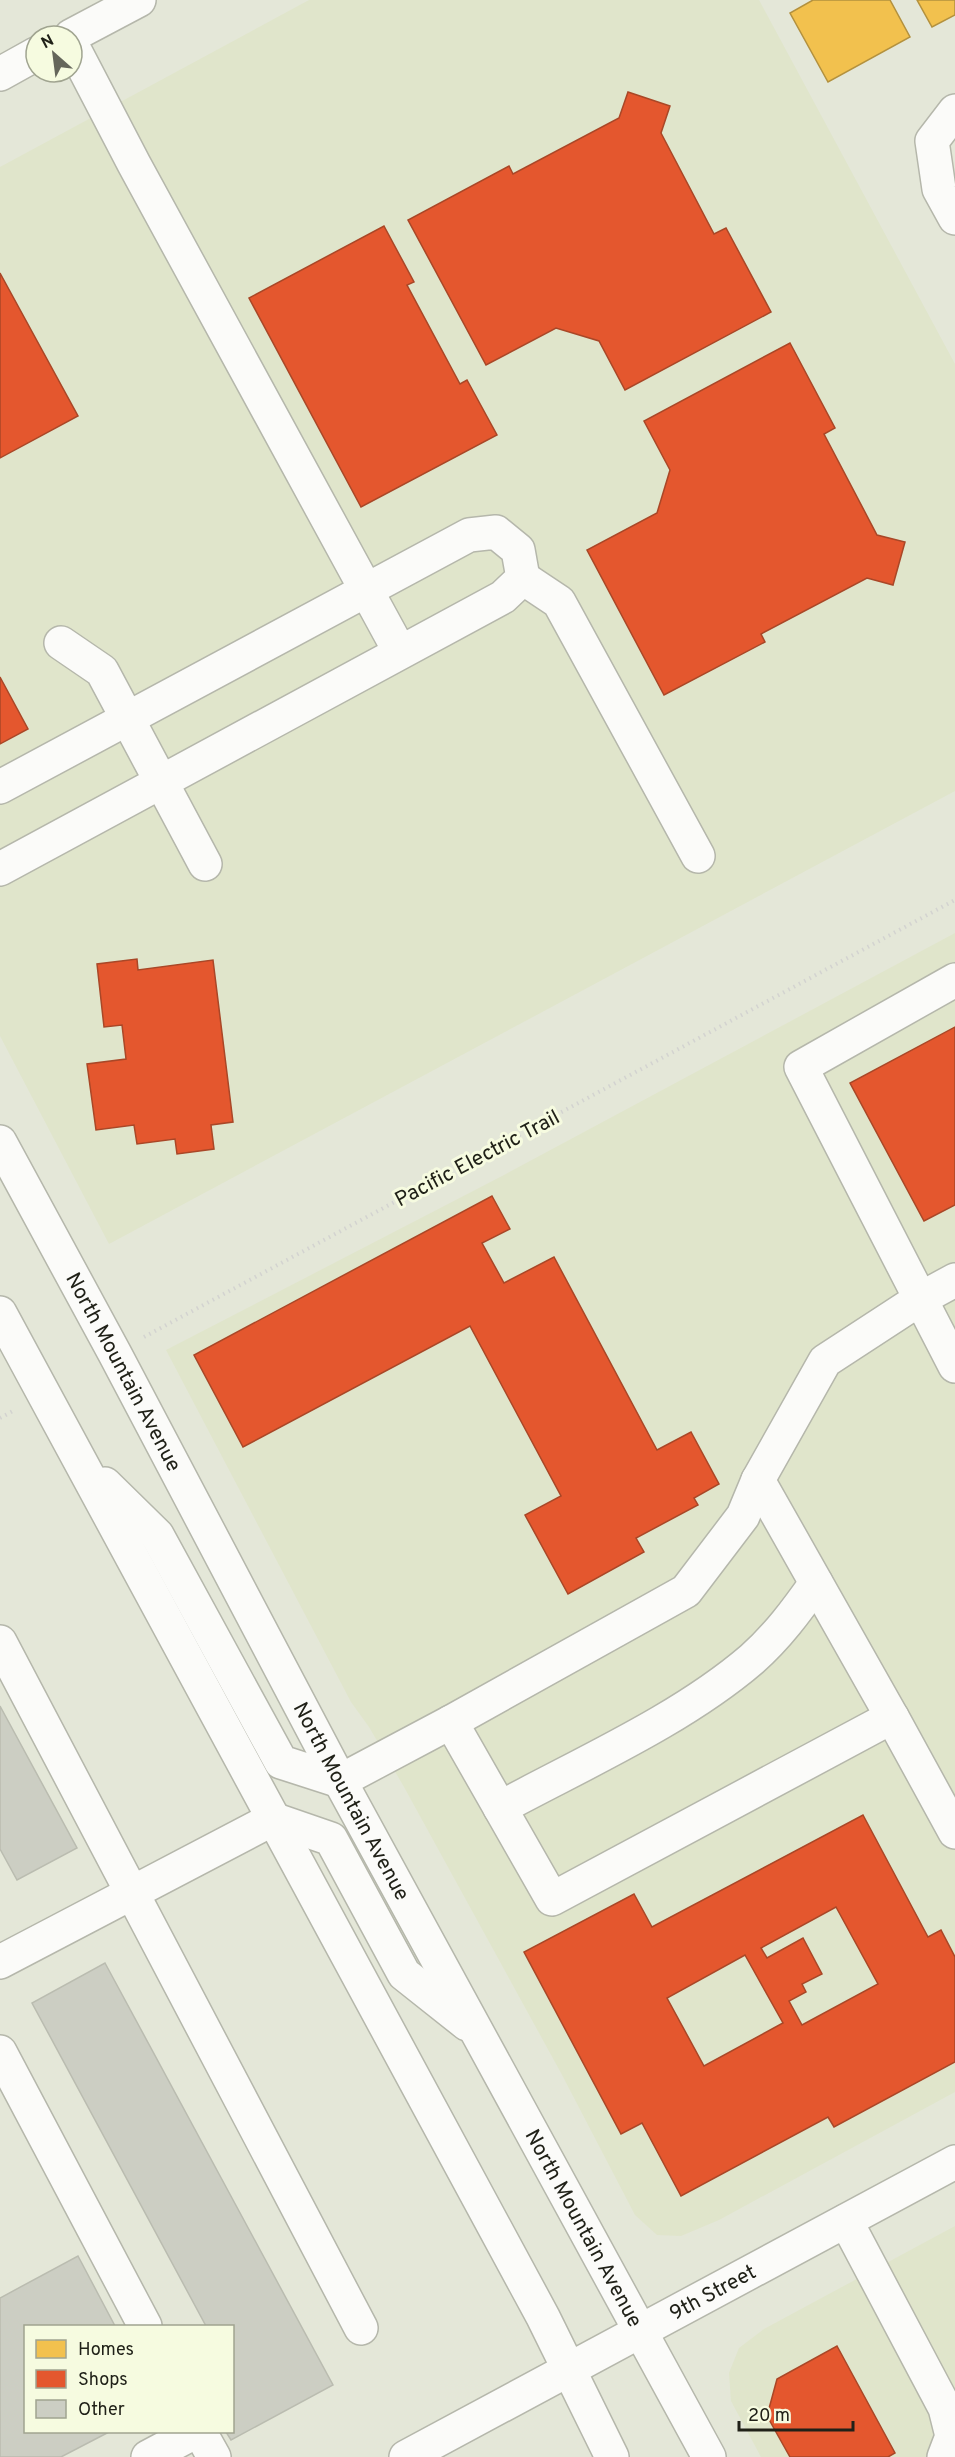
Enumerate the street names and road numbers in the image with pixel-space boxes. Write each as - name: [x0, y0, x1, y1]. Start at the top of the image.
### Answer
- street label: Pacific Electric Trail: [391, 1104, 565, 1214]
- street label: North Mountain Avenue: [58, 1268, 187, 1477]
- street label: North Mountain Avenue: [286, 1698, 415, 1906]
- street label: North Mountain Avenue: [518, 2125, 648, 2332]
- street label: 9th Street: [665, 2259, 761, 2328]

